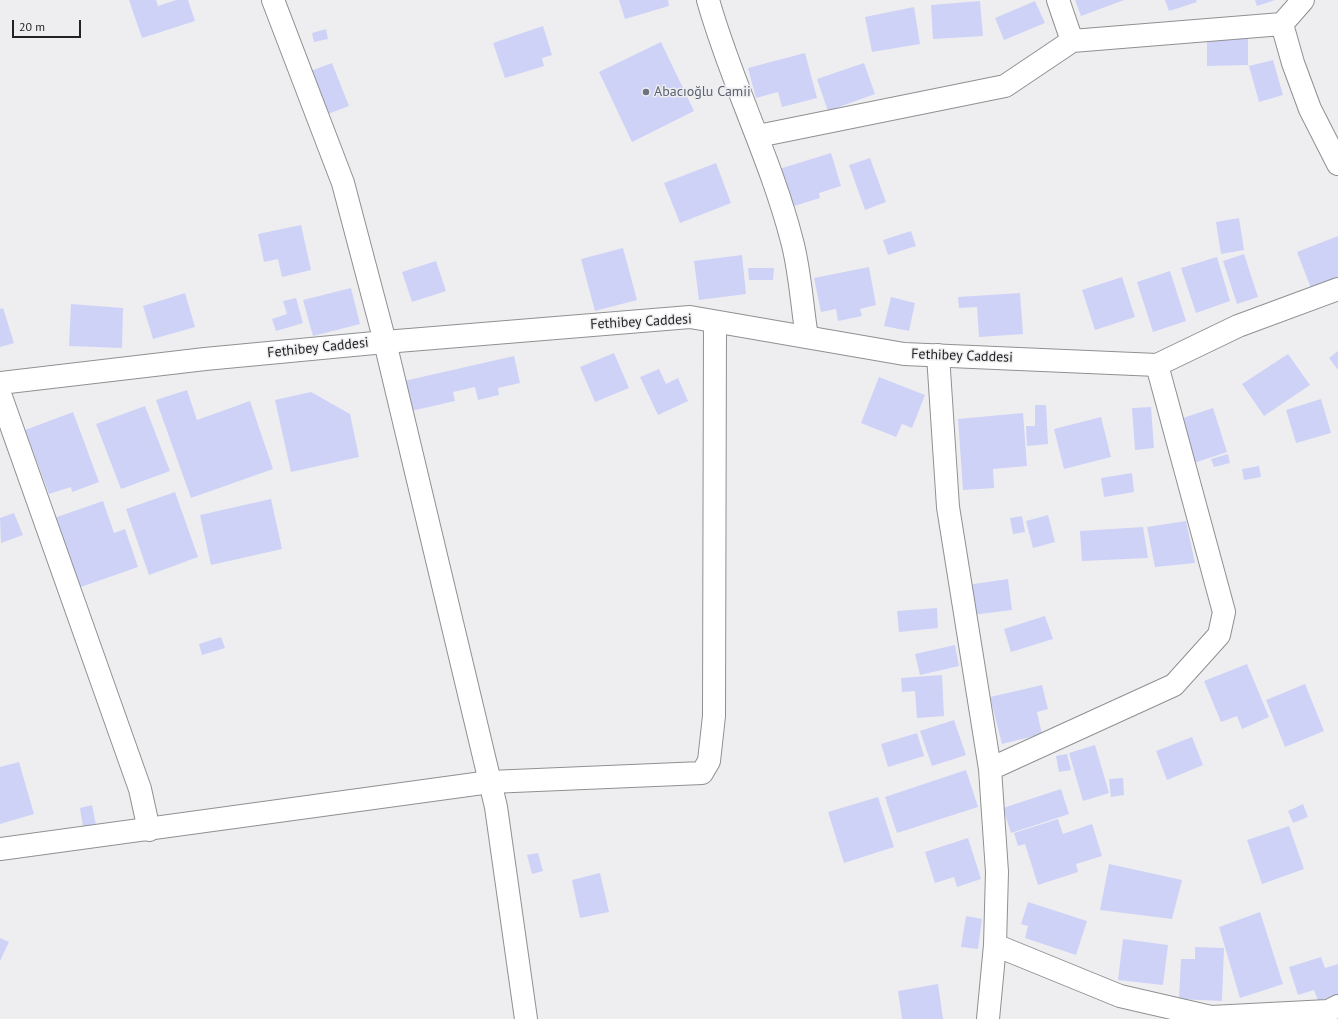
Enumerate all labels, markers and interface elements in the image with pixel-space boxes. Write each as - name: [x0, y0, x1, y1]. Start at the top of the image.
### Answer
- scale bar: [14, 12, 83, 38]
- text: 20 m: [19, 19, 45, 34]
- place label: Abacıoğlu Camii: [654, 84, 751, 100]
- marker: Abacıoğlu Camii: [641, 87, 651, 97]
- street label: Fethibey Caddesi: [590, 311, 692, 333]
- street label: Fethibey Caddesi: [267, 334, 369, 362]
- street label: Fethibey Caddesi: [911, 346, 1013, 366]

